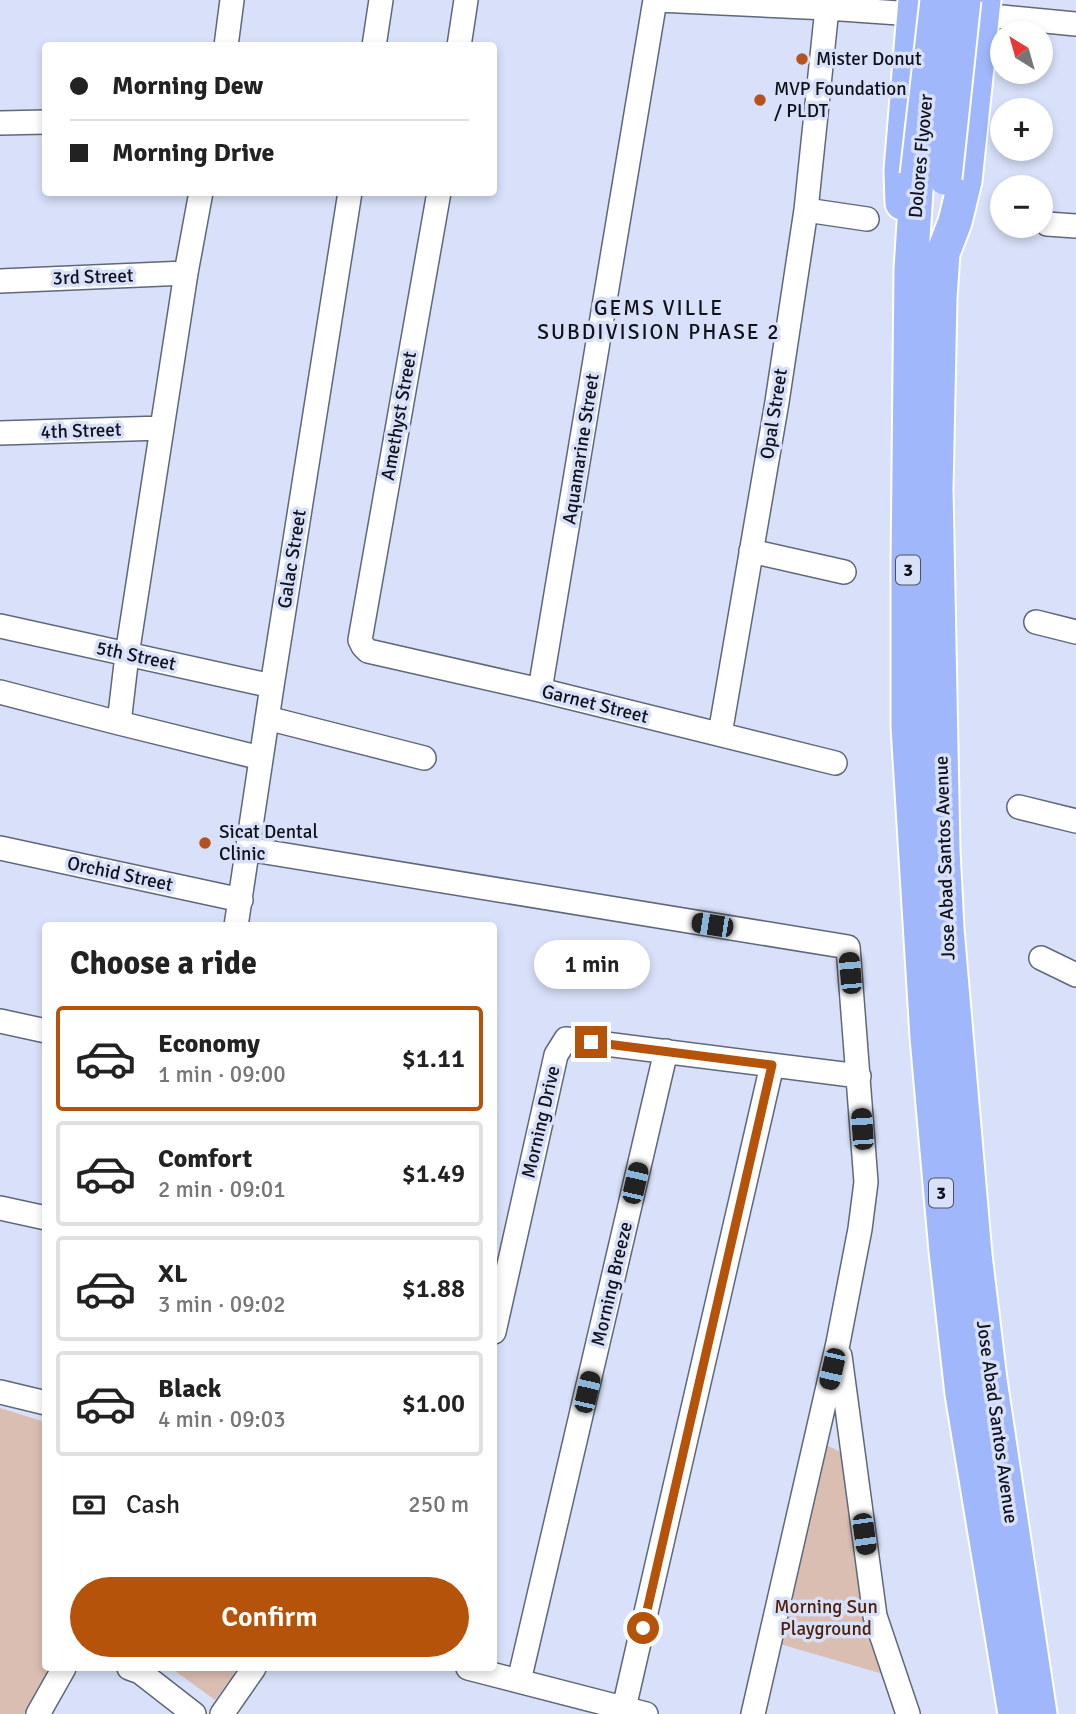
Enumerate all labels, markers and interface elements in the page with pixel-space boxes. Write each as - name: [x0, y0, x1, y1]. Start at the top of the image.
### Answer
- north arrow: [990, 21, 1054, 84]
- map controls: [990, 21, 1053, 238]
- place label: Mister Donut: [816, 47, 922, 71]
- marker: Mister Donut: [794, 51, 810, 67]
- text: Morning Dew: [112, 70, 263, 102]
- place label: MVP Foundation / PLDT: [774, 77, 907, 123]
- marker: MVP Foundation / PLDT: [752, 92, 768, 108]
- street label: Dolores Flyover: [904, 93, 938, 219]
- button: +: [990, 98, 1053, 161]
- text: Morning Drive: [112, 137, 274, 169]
- button: −: [990, 175, 1053, 238]
- street label: 3rd Street: [52, 264, 134, 290]
- district label: GEMS VILLE SUBDIVISION PHASE 2: [537, 295, 781, 345]
- street label: Amethyst Street: [376, 349, 422, 482]
- street label: Opal Street: [755, 367, 793, 461]
- street label: Aquamarine Street: [557, 372, 605, 526]
- street label: 4th Street: [40, 418, 122, 444]
- street label: Galac Street: [272, 508, 312, 610]
- road number: 3: [896, 556, 920, 584]
- street label: 5th Street: [94, 636, 178, 676]
- street label: Garnet Street: [539, 679, 651, 729]
- street label: Jose Abad Santos Avenue: [929, 755, 961, 961]
- place label: Sicat Dental Clinic: [219, 820, 318, 866]
- marker: Sicat Dental Clinic: [197, 835, 213, 851]
- street label: Orchid Street: [65, 851, 175, 897]
- car: [690, 911, 735, 939]
- callout: 1 min: [533, 940, 649, 990]
- text: Choose a ride: [70, 944, 257, 983]
- text: 1 min: [564, 950, 620, 979]
- car: [838, 951, 863, 995]
- route end: [575, 1026, 607, 1058]
- icon: car: [74, 1027, 137, 1090]
- text: Economy: [158, 1028, 260, 1060]
- text: $1.11: [402, 1043, 465, 1075]
- text: 1 min · 09:00: [158, 1060, 286, 1089]
- street label: Morning Drive: [516, 1063, 566, 1181]
- car: [851, 1107, 874, 1151]
- icon: car: [74, 1142, 137, 1205]
- text: Comfort: [158, 1143, 252, 1175]
- text: $1.49: [402, 1158, 465, 1190]
- car: [621, 1160, 650, 1206]
- text: 2 min · 09:01: [158, 1175, 286, 1204]
- road number: 3: [929, 1178, 953, 1208]
- street label: Morning Breeze: [586, 1219, 638, 1349]
- icon: car: [74, 1257, 137, 1320]
- text: XL: [158, 1258, 188, 1290]
- text: $1.88: [402, 1273, 465, 1305]
- text: 3 min · 09:02: [158, 1290, 286, 1319]
- street label: Jose Abad Santos Avenue: [971, 1319, 1023, 1525]
- car: [818, 1346, 847, 1392]
- car: [573, 1369, 602, 1415]
- icon: car: [74, 1372, 137, 1435]
- text: Black: [158, 1373, 221, 1405]
- text: $1.00: [402, 1388, 465, 1420]
- text: 4 min · 09:03: [158, 1405, 286, 1434]
- icon: cash: [70, 1486, 108, 1524]
- text: Cash: [126, 1489, 180, 1521]
- text: 250 m: [408, 1490, 469, 1519]
- car: [851, 1512, 878, 1556]
- button: Confirm: [70, 1577, 469, 1657]
- park label: Morning Sun Playground: [774, 1595, 878, 1641]
- route start: [627, 1612, 659, 1644]

